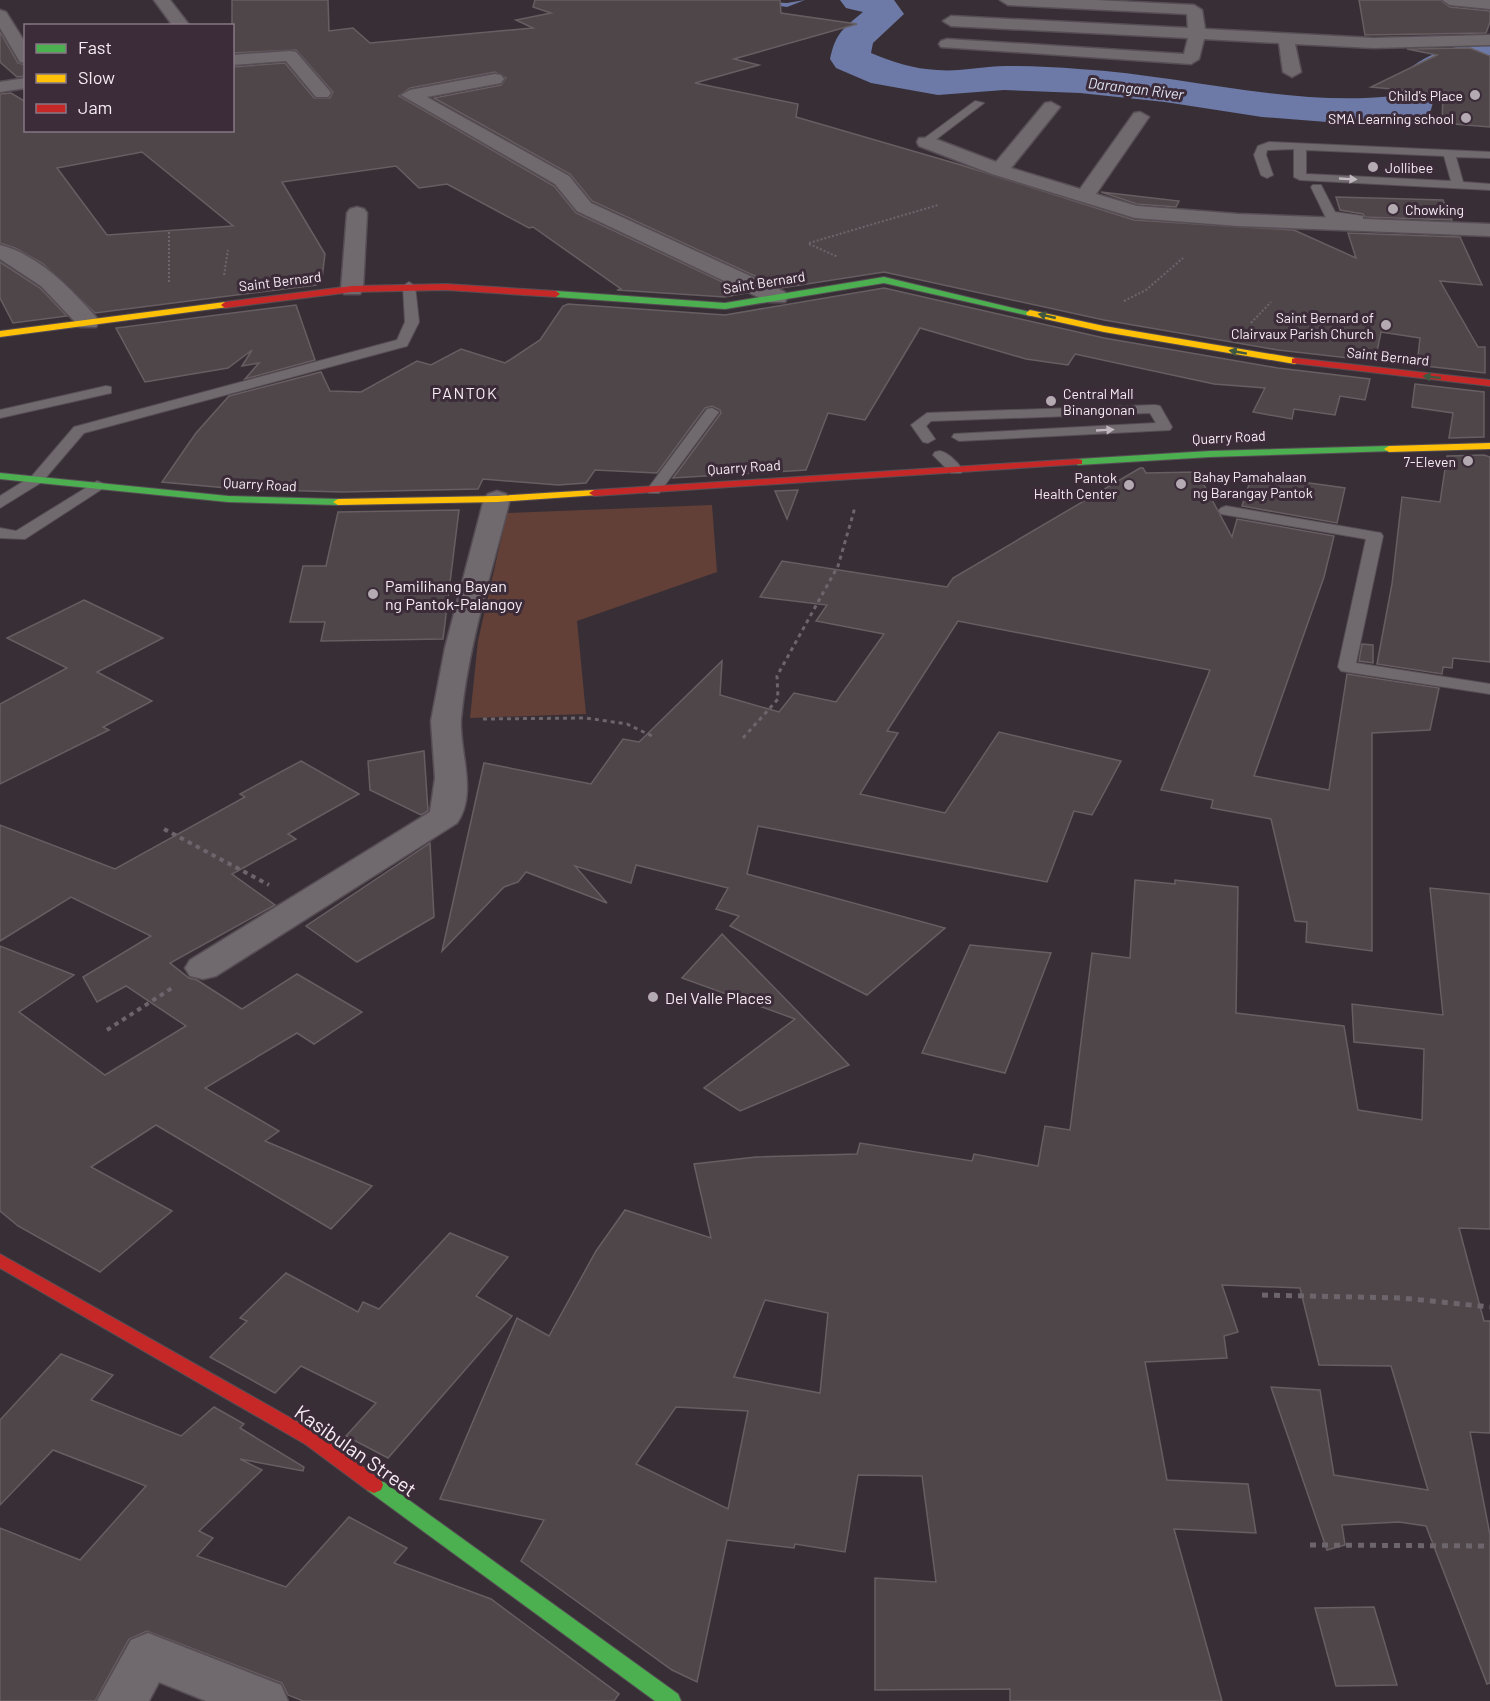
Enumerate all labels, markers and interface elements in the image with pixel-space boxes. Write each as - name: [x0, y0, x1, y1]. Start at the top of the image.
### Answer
- legend: [24, 24, 234, 132]
- text: Fast: [78, 36, 112, 58]
- text: Slow: [78, 66, 115, 88]
- water label: Darangan River: [1087, 73, 1186, 103]
- place label: Child's Place: [1388, 87, 1463, 104]
- marker: Child's Place: [1468, 88, 1482, 102]
- text: Jam: [78, 96, 112, 118]
- place label: SMA Learning school: [1328, 110, 1454, 127]
- marker: SMA Learning school: [1459, 111, 1473, 125]
- place label: Jollibee: [1385, 159, 1433, 176]
- marker: Jollibee: [1366, 160, 1380, 174]
- one-way arrow: [1338, 175, 1357, 184]
- place label: Chowking: [1405, 201, 1464, 218]
- marker: Chowking: [1386, 202, 1400, 216]
- street label: Saint Bernard: [722, 267, 806, 297]
- street label: Saint Bernard: [238, 268, 322, 294]
- place label: Saint Bernard of Clairvaux Parish Church: [1231, 309, 1374, 342]
- one-way arrow: [1038, 310, 1056, 320]
- marker: Saint Bernard of Clairvaux Parish Church: [1379, 318, 1393, 332]
- street label: Saint Bernard: [1346, 343, 1430, 369]
- one-way arrow: [1229, 347, 1248, 356]
- one-way arrow: [1422, 372, 1441, 382]
- district label: PANTOK: [432, 383, 498, 402]
- place label: Central Mall Binangonan: [1063, 385, 1135, 418]
- marker: Central Mall Binangonan: [1044, 394, 1058, 408]
- one-way arrow: [1096, 425, 1115, 434]
- street label: Quarry Road: [1192, 427, 1266, 447]
- place label: 7-Eleven: [1403, 453, 1456, 470]
- marker: 7-Eleven: [1461, 454, 1475, 468]
- street label: Quarry Road: [707, 456, 781, 478]
- place label: Bahay Pamahalaan ng Barangay Pantok: [1193, 468, 1313, 501]
- place label: Pantok Health Center: [1034, 469, 1117, 502]
- street label: Quarry Road: [223, 474, 297, 494]
- marker: Bahay Pamahalaan ng Barangay Pantok: [1174, 477, 1188, 491]
- marker: Pantok Health Center: [1122, 478, 1136, 492]
- place label: Pamilihang Bayan ng Pantok-Palangoy: [385, 576, 523, 613]
- marker: Pamilihang Bayan ng Pantok-Palangoy: [366, 587, 380, 601]
- place label: Del Valle Places: [665, 988, 772, 1007]
- marker: Del Valle Places: [646, 990, 660, 1004]
- street label: Kasibulan Street: [291, 1399, 421, 1501]

